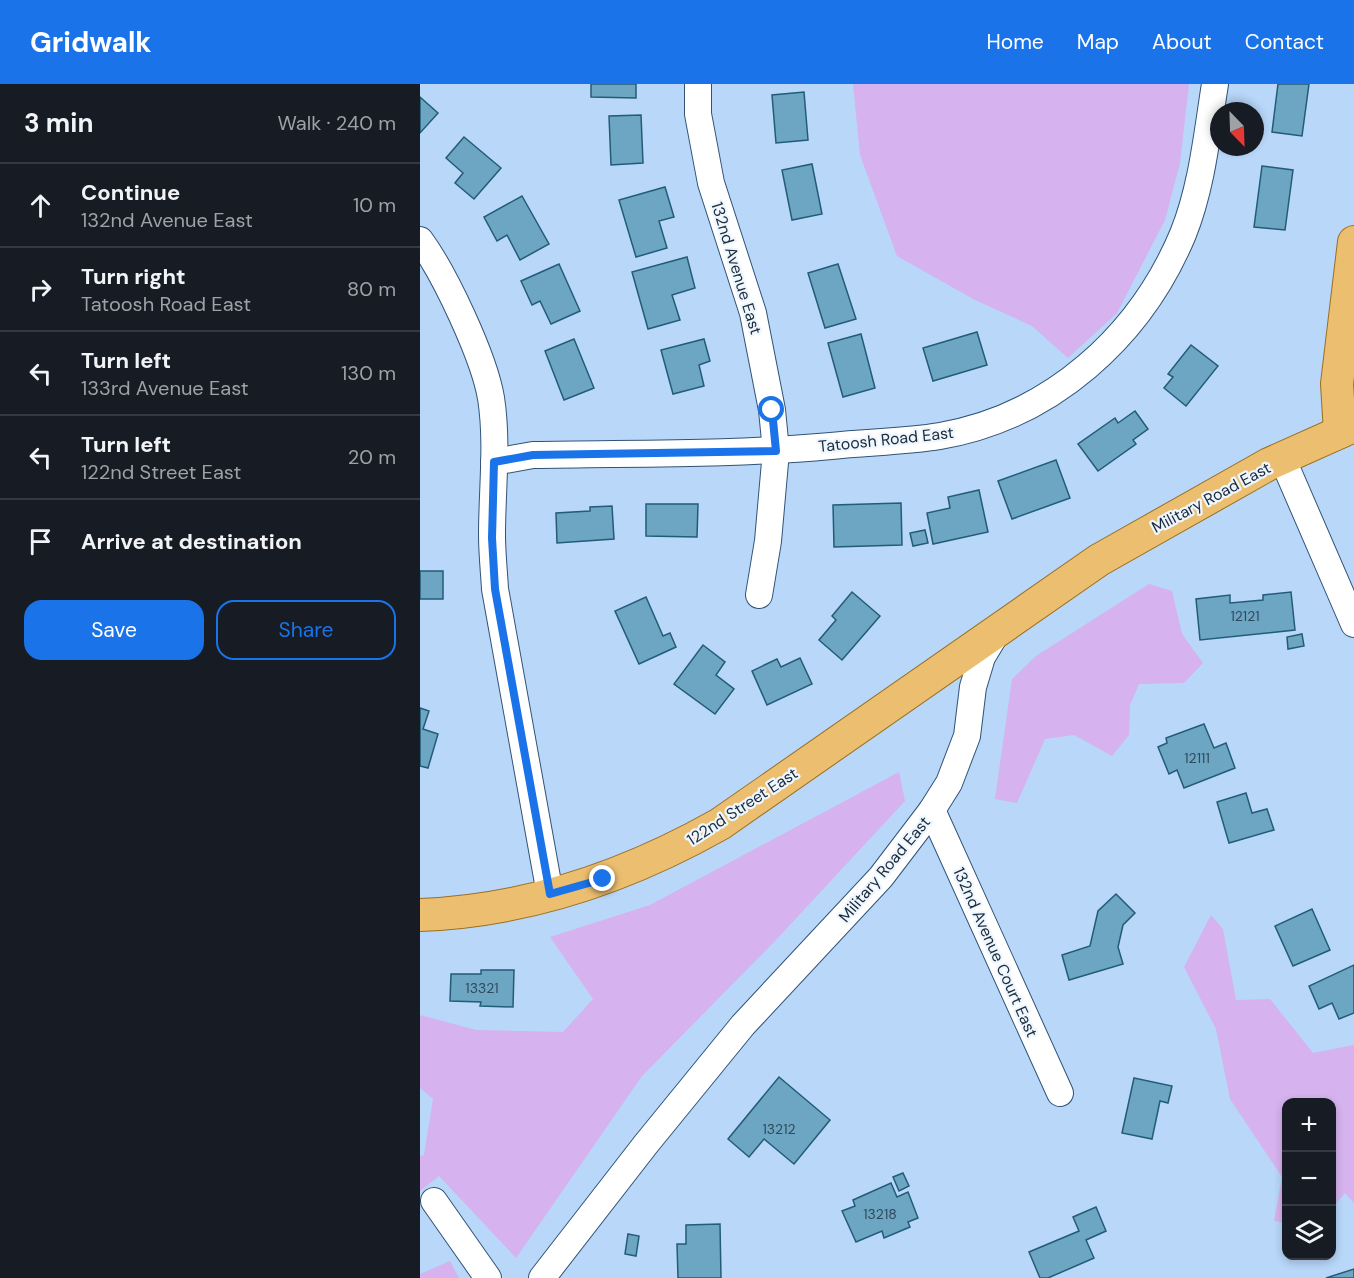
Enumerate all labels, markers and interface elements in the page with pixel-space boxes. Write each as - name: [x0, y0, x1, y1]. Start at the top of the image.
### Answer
- text: Gridwalk: [30, 24, 152, 61]
- text: Home: [986, 28, 1044, 56]
- text: Map: [1077, 28, 1119, 56]
- text: About: [1152, 28, 1212, 56]
- text: Contact: [1245, 28, 1324, 56]
- north arrow: [1210, 102, 1264, 156]
- text: 3 min: [24, 106, 93, 140]
- text: Walk · 240 m: [277, 110, 396, 136]
- text: Continue: [81, 178, 180, 207]
- icon: ahead: [24, 189, 57, 222]
- text: 10 m: [353, 192, 396, 218]
- street label: 132nd Avenue East: [706, 199, 767, 337]
- text: 132nd Avenue East: [81, 207, 253, 233]
- text: Turn right: [81, 262, 186, 291]
- icon: right: [24, 273, 57, 306]
- text: 80 m: [347, 276, 396, 302]
- text: Tatoosh Road East: [81, 291, 251, 317]
- text: Turn left: [81, 346, 171, 375]
- icon: left: [24, 357, 57, 390]
- text: 130 m: [341, 360, 396, 386]
- text: 133rd Avenue East: [81, 375, 249, 401]
- route start: [758, 396, 784, 422]
- street label: Tatoosh Road East: [817, 422, 955, 457]
- text: Turn left: [81, 430, 171, 459]
- icon: left: [24, 441, 57, 474]
- text: 20 m: [348, 444, 396, 470]
- street label: Military Road East: [1148, 457, 1274, 538]
- text: 122nd Street East: [81, 459, 241, 485]
- icon: arrive: [24, 525, 57, 558]
- text: Arrive at destination: [81, 527, 302, 556]
- button: Save: [24, 600, 204, 660]
- button: Share: [216, 600, 396, 660]
- house number: 12121: [1230, 607, 1260, 625]
- house number: 12111: [1184, 749, 1210, 767]
- street label: 122nd Street East: [683, 763, 802, 850]
- street label: Military Road East: [834, 812, 935, 927]
- street label: 132nd Avenue Court East: [949, 864, 1043, 1041]
- route end: [589, 865, 615, 891]
- house number: 13321: [465, 979, 499, 997]
- map controls: [1282, 1098, 1336, 1260]
- button: +: [1282, 1098, 1336, 1152]
- house number: 13212: [762, 1120, 796, 1138]
- button: −: [1282, 1152, 1336, 1206]
- house number: 13218: [863, 1205, 897, 1223]
- button: layers: [1282, 1206, 1336, 1260]

